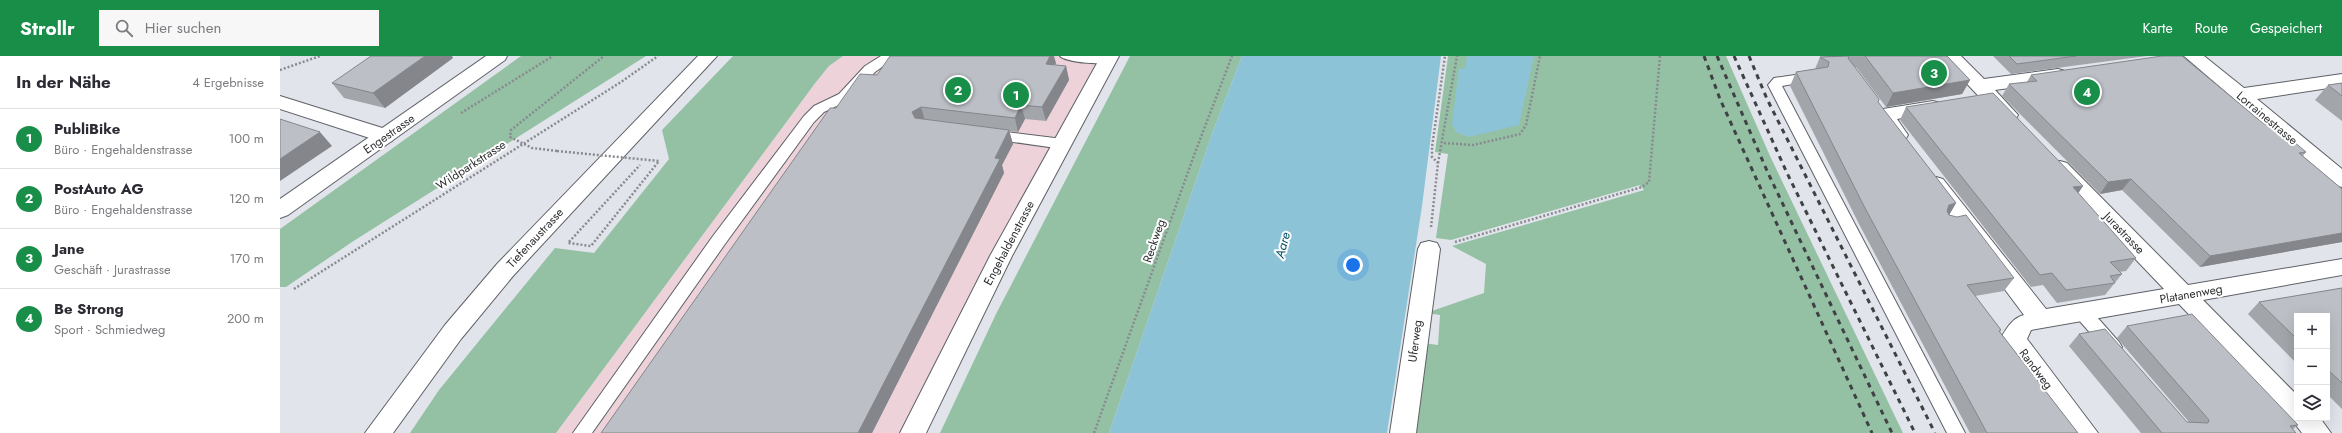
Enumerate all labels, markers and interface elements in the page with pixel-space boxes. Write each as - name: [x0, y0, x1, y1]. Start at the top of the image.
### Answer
- search box: [99, 10, 379, 46]
- text: Strollr: [20, 15, 75, 42]
- icon: search: [113, 17, 135, 39]
- text: Hier suchen: [145, 17, 221, 39]
- text: Karte: [2143, 18, 2173, 38]
- text: Route: [2195, 18, 2228, 38]
- text: Gespeichert: [2250, 18, 2322, 38]
- pin: 3: [1921, 58, 1947, 88]
- text: In der Nähe: [16, 70, 111, 94]
- text: 4 Ergebnisse: [192, 73, 264, 92]
- pin: 2: [945, 75, 971, 105]
- pin: 4: [2074, 77, 2100, 107]
- pin: 1: [1003, 80, 1029, 110]
- street label: Lorrainestrasse: [2232, 87, 2302, 149]
- street label: Engestrasse: [360, 110, 418, 158]
- text: PubliBike: [54, 118, 120, 140]
- text: 1: [26, 129, 32, 148]
- text: 100 m: [229, 129, 264, 148]
- street label: Wildparkstrasse: [433, 136, 509, 194]
- text: Büro · Engehaldenstrasse: [54, 140, 192, 159]
- text: PostAuto AG: [54, 178, 144, 200]
- text: 2: [25, 189, 33, 208]
- text: 120 m: [229, 189, 264, 208]
- street label: Engehaldenstrasse: [979, 197, 1039, 289]
- text: Büro · Engehaldenstrasse: [54, 200, 192, 219]
- street label: Tiefenaustrasse: [502, 204, 568, 272]
- street label: Jurastrasse: [2098, 206, 2149, 258]
- street label: Reckweg: [1138, 217, 1170, 265]
- water label: Aare: [1270, 230, 1295, 261]
- text: Jane: [54, 238, 84, 260]
- text: 3: [25, 249, 33, 268]
- text: 170 m: [229, 249, 264, 268]
- your location: [1343, 255, 1363, 275]
- text: Geschäft · Jurastrasse: [54, 260, 171, 279]
- street label: Platanenweg: [2158, 280, 2224, 308]
- text: Be Strong: [54, 298, 124, 320]
- text: 4: [24, 309, 34, 328]
- text: 200 m: [227, 309, 264, 328]
- map controls: [2294, 313, 2330, 421]
- button: +: [2294, 313, 2330, 349]
- street label: Uferweg: [1403, 319, 1427, 363]
- text: Sport · Schmiedweg: [54, 320, 165, 339]
- street label: Randweg: [2015, 345, 2057, 393]
- button: −: [2294, 349, 2330, 385]
- button: layers: [2294, 385, 2330, 421]

